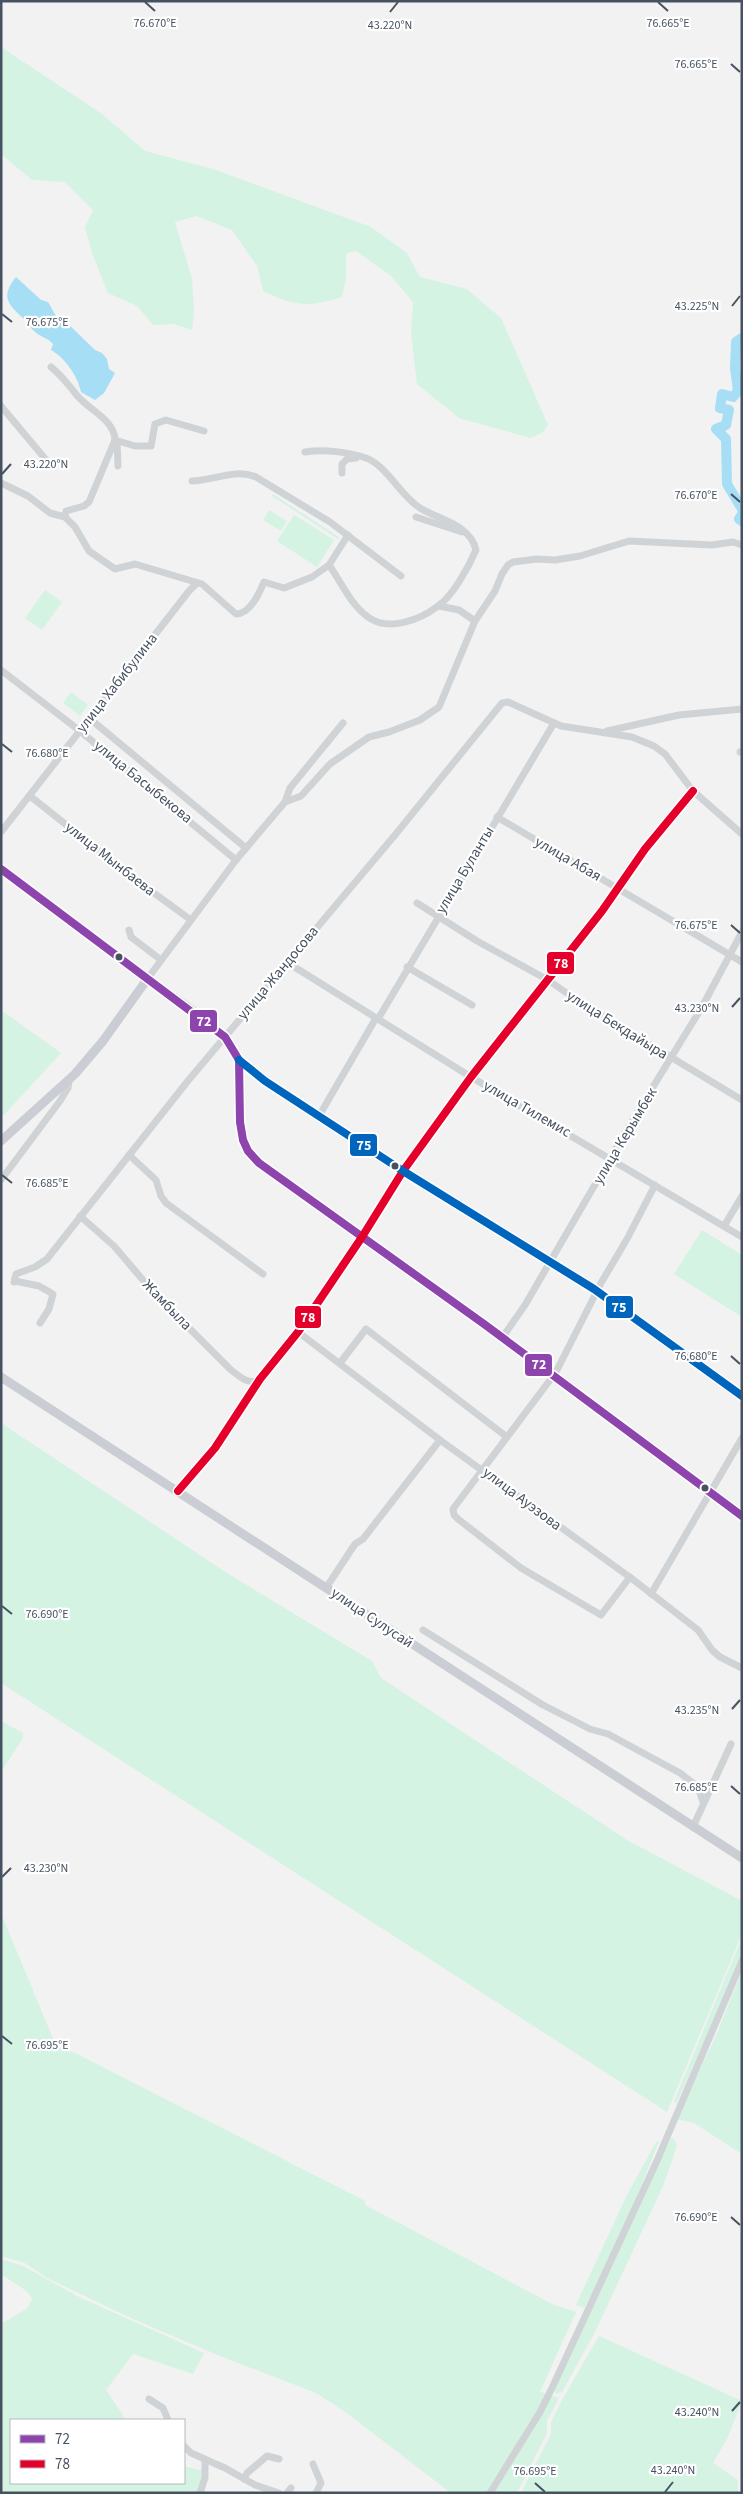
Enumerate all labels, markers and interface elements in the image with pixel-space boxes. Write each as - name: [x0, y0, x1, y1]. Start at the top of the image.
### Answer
- text: 76.670°E: [133, 15, 177, 32]
- text: 76.665°E: [646, 15, 690, 32]
- text: 43.220°N: [368, 17, 412, 34]
- text: 76.665°E: [674, 56, 718, 73]
- text: 43.225°N: [675, 298, 719, 315]
- text: 76.675°E: [25, 314, 69, 331]
- text: 43.220°N: [24, 456, 68, 473]
- text: 76.670°E: [674, 487, 718, 504]
- street label: улица Хабибулина: [71, 629, 163, 737]
- street label: улица Басыбекова: [89, 736, 197, 828]
- text: 76.680°E: [25, 745, 69, 762]
- street label: улица Мынбаева: [60, 817, 160, 901]
- street label: улица Буланты: [431, 822, 499, 918]
- street label: улица Абая: [531, 831, 605, 887]
- text: 76.675°E: [674, 917, 718, 934]
- street label: улица Жандосова: [232, 922, 324, 1024]
- line badge: 78: [546, 951, 575, 975]
- unlabelled marker: [114, 952, 124, 962]
- text: 78: [554, 954, 568, 974]
- street label: улица Бекдайыра: [562, 985, 672, 1065]
- text: 43.230°N: [675, 1000, 719, 1017]
- line badge: 72: [189, 1009, 218, 1033]
- text: 72: [197, 1012, 211, 1032]
- street label: улица Тилемис: [479, 1075, 575, 1143]
- street label: улица Керымбек: [588, 1083, 662, 1188]
- line badge: 75: [349, 1133, 378, 1157]
- text: 75: [357, 1136, 371, 1156]
- unlabelled marker: [390, 1161, 400, 1171]
- text: 76.685°E: [25, 1175, 69, 1192]
- street label: Жамбыла: [137, 1275, 197, 1335]
- line badge: 75: [605, 1295, 634, 1319]
- text: 75: [612, 1298, 626, 1318]
- line badge: 78: [294, 1305, 322, 1329]
- text: 78: [301, 1308, 315, 1328]
- text: 76.680°E: [674, 1348, 718, 1365]
- line badge: 72: [524, 1353, 553, 1377]
- text: 72: [532, 1355, 546, 1375]
- street label: улица Ауэзова: [478, 1462, 566, 1536]
- unlabelled marker: [700, 1483, 710, 1493]
- street label: улица Сулусай: [327, 1583, 417, 1653]
- text: 76.690°E: [25, 1606, 69, 1623]
- text: 43.235°N: [675, 1702, 719, 1719]
- text: 76.685°E: [674, 1779, 718, 1796]
- text: 43.230°N: [24, 1860, 68, 1877]
- text: 76.695°E: [25, 2037, 69, 2054]
- text: 76.690°E: [674, 2209, 718, 2226]
- text: 43.240°N: [675, 2404, 719, 2421]
- legend: [10, 2419, 185, 2484]
- text: 72: [55, 2429, 70, 2450]
- text: 78: [55, 2454, 70, 2475]
- text: 43.240°N: [651, 2462, 695, 2479]
- text: 76.695°E: [513, 2463, 557, 2480]

